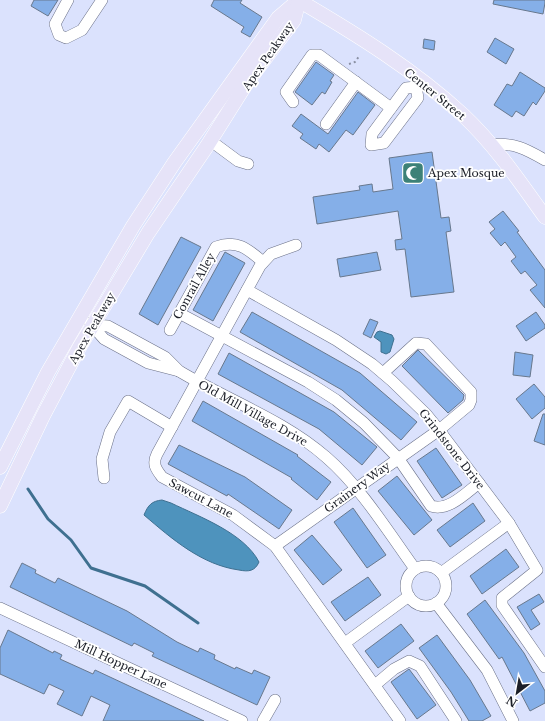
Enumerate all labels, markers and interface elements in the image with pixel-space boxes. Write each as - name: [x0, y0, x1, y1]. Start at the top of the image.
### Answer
- street label: Apex Peakway: [239, 19, 297, 94]
- street label: Center Street: [402, 65, 469, 123]
- mosque icon: Apex Mosque: [400, 160, 426, 186]
- place label: Apex Mosque: [427, 166, 505, 180]
- street label: Conrail Alley: [170, 250, 218, 322]
- street label: Apex Peakway: [65, 290, 118, 367]
- street label: Old Mill Village Drive: [196, 377, 310, 449]
- street label: Grindstone Drive: [416, 406, 488, 492]
- street label: Grainery Way: [321, 458, 393, 516]
- street label: Sawcut Lane: [166, 475, 236, 521]
- street label: Mill Hopper Lane: [73, 636, 169, 692]
- north arrow: [497, 673, 537, 713]
- text: N: [503, 693, 520, 710]

